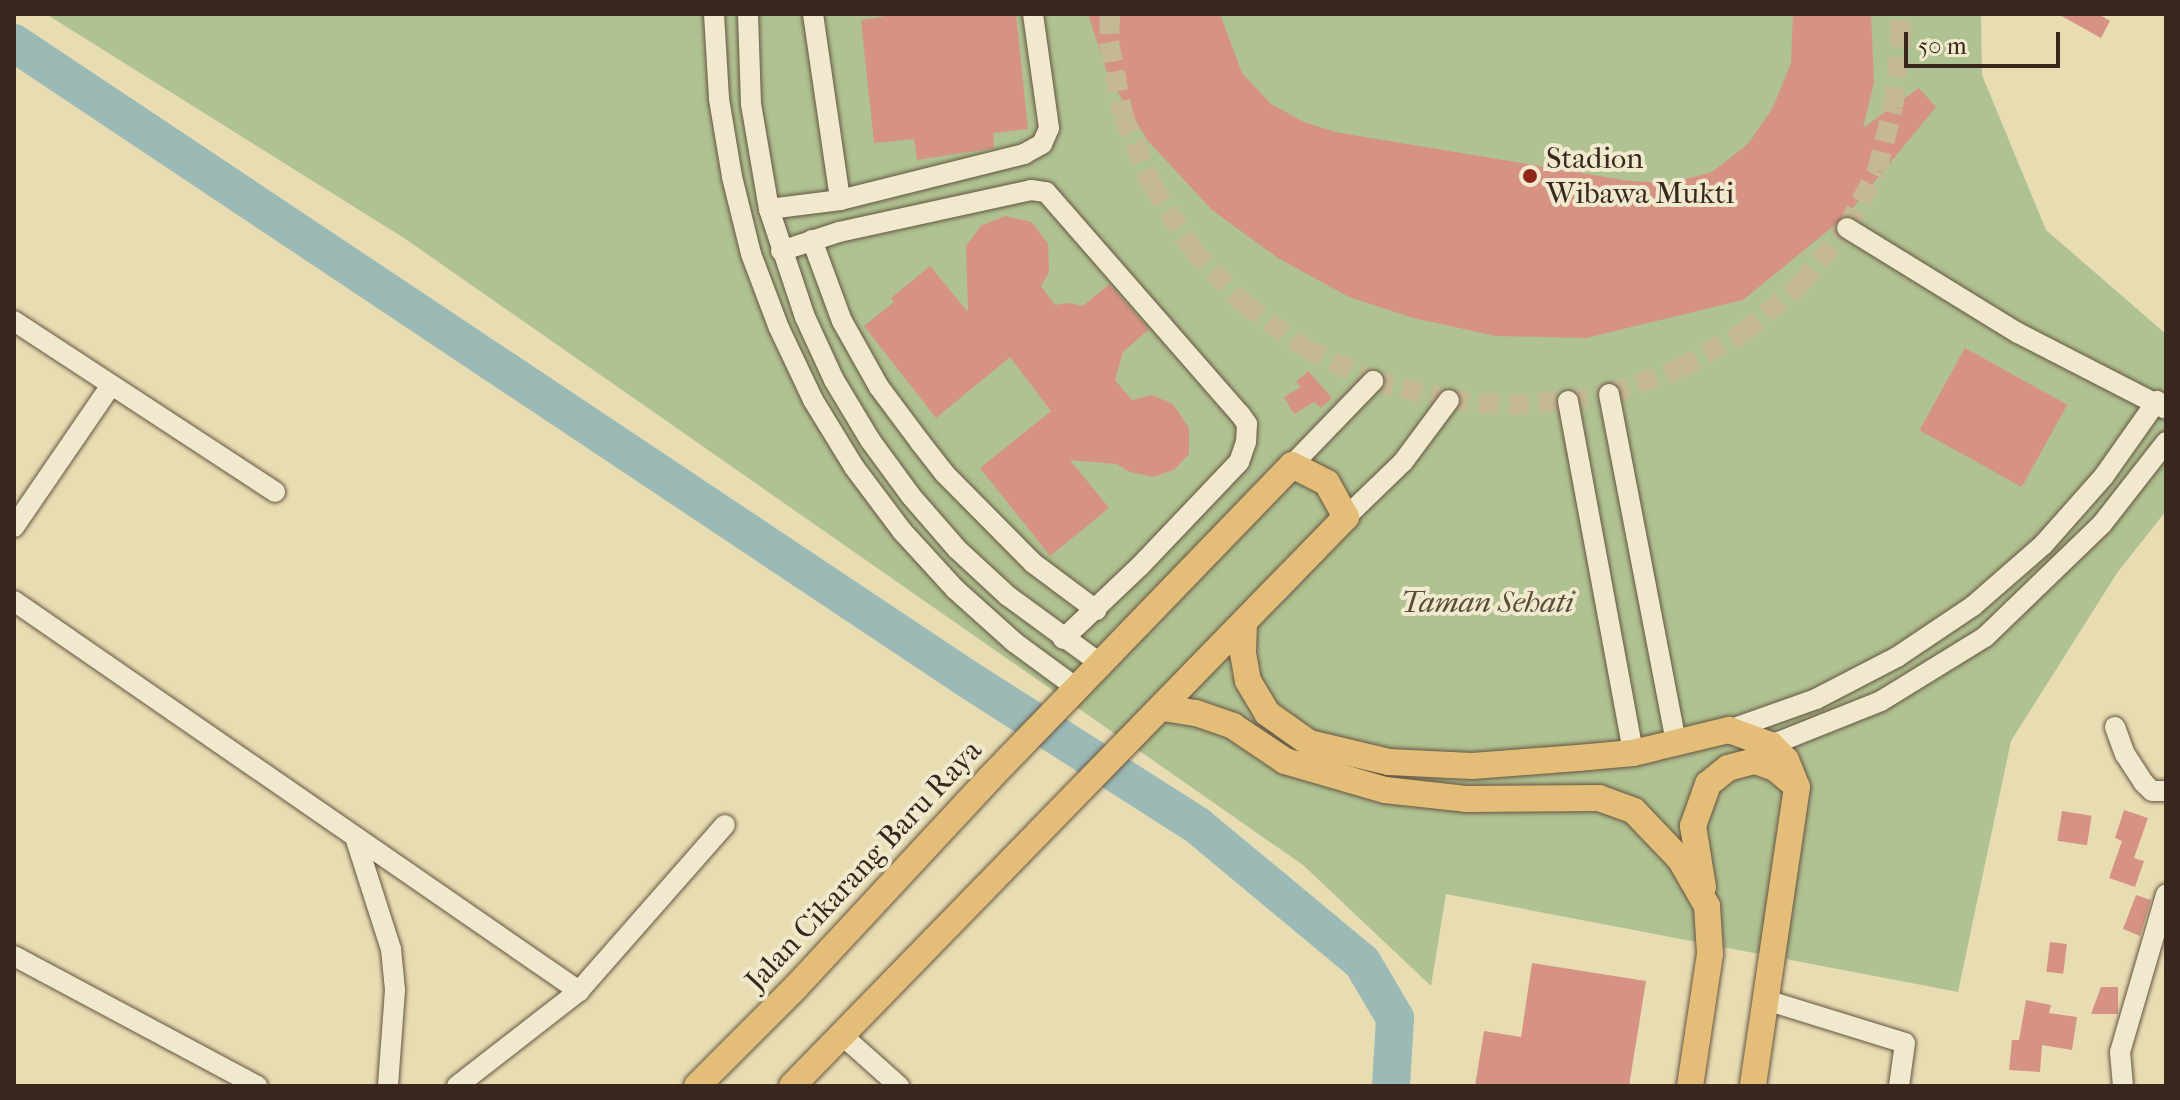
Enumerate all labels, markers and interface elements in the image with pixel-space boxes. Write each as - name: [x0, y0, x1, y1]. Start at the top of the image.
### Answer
- scale bar: [1908, 16, 2064, 66]
- text: 50 m: [1918, 32, 1967, 60]
- place label: Stadion Wibawa Mukti: [1546, 141, 1734, 212]
- marker: Stadion Wibawa Mukti: [1521, 167, 1539, 185]
- park label: Taman Sehati: [1400, 585, 1574, 621]
- street label: Jalan Cikarang Baru Raya: [738, 733, 990, 999]

